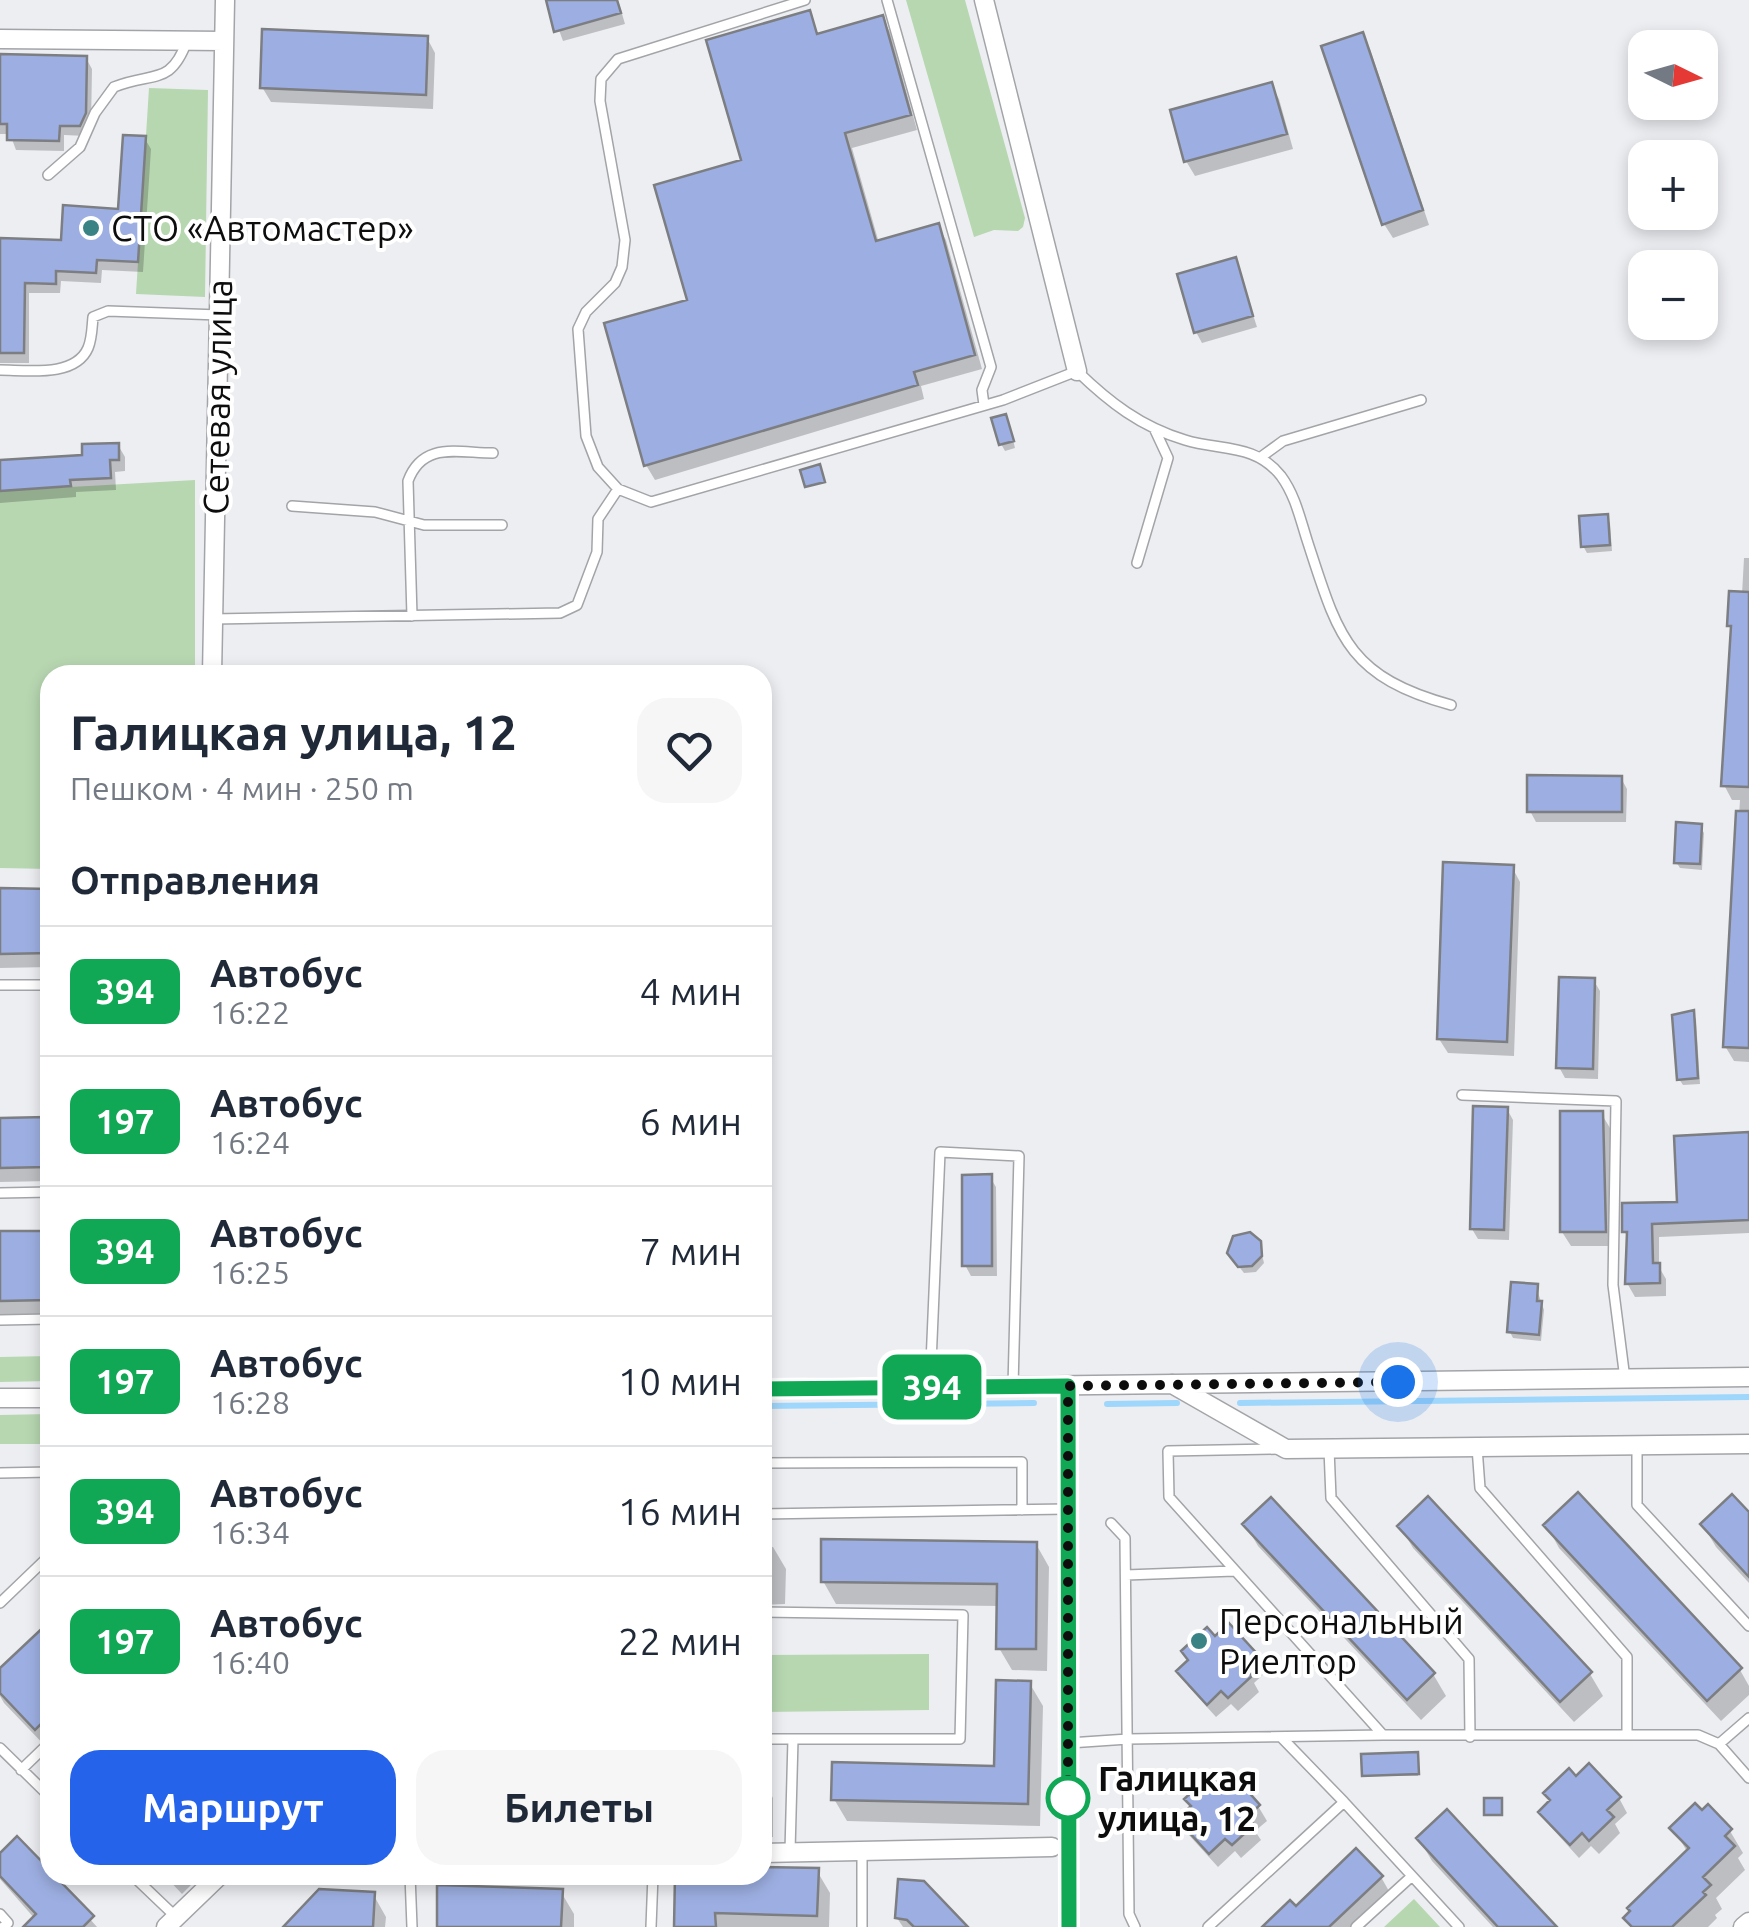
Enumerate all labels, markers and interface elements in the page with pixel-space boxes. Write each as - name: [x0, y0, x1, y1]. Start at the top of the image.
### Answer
- north arrow: [1628, 30, 1718, 120]
- map controls: [1628, 30, 1718, 340]
- button: +: [1628, 140, 1718, 230]
- place label: СТО «Автомастер»: [111, 208, 414, 248]
- marker: СТО «Автомастер»: [80, 217, 102, 239]
- button: −: [1628, 250, 1718, 340]
- street label: Сетевая улица: [195, 279, 239, 515]
- button: heart: [637, 698, 742, 803]
- text: Галицкая улица, 12: [70, 705, 517, 759]
- text: Пешком · 4 мин · 250 m: [70, 770, 414, 806]
- text: Отправления: [70, 859, 320, 901]
- text: Автобус: [210, 952, 363, 994]
- text: 4 мин: [640, 970, 742, 1012]
- text: 394: [95, 971, 155, 1011]
- text: 16:22: [210, 994, 290, 1030]
- text: Автобус: [210, 1082, 363, 1124]
- text: 6 мин: [640, 1100, 742, 1142]
- text: 197: [95, 1101, 155, 1141]
- text: 16:24: [210, 1124, 290, 1160]
- text: Автобус: [210, 1212, 363, 1254]
- text: 7 мин: [640, 1230, 742, 1272]
- text: 394: [95, 1231, 155, 1271]
- text: 16:25: [210, 1254, 290, 1290]
- text: Автобус: [210, 1342, 363, 1384]
- line badge: 394: [874, 1354, 990, 1420]
- your location: [1373, 1357, 1423, 1407]
- text: 10 мин: [618, 1360, 742, 1402]
- text: 197: [95, 1361, 155, 1401]
- text: 394: [902, 1367, 962, 1407]
- text: 16:28: [210, 1384, 290, 1420]
- text: Автобус: [210, 1472, 363, 1514]
- text: 16 мин: [618, 1490, 742, 1532]
- text: 394: [95, 1491, 155, 1531]
- text: 16:34: [210, 1514, 290, 1550]
- place label: Персональный Риелтор: [1219, 1601, 1464, 1681]
- text: Автобус: [210, 1602, 363, 1644]
- text: 22 мин: [618, 1620, 742, 1662]
- text: 197: [95, 1621, 155, 1661]
- marker: Персональный Риелтор: [1188, 1630, 1210, 1652]
- text: 16:40: [210, 1644, 290, 1680]
- button: Маршрут: [70, 1750, 396, 1865]
- button: Билеты: [416, 1750, 742, 1865]
- place label: Галицкая улица, 12: [1098, 1758, 1258, 1838]
- marker: Галицкая улица, 12: [1047, 1777, 1089, 1819]

